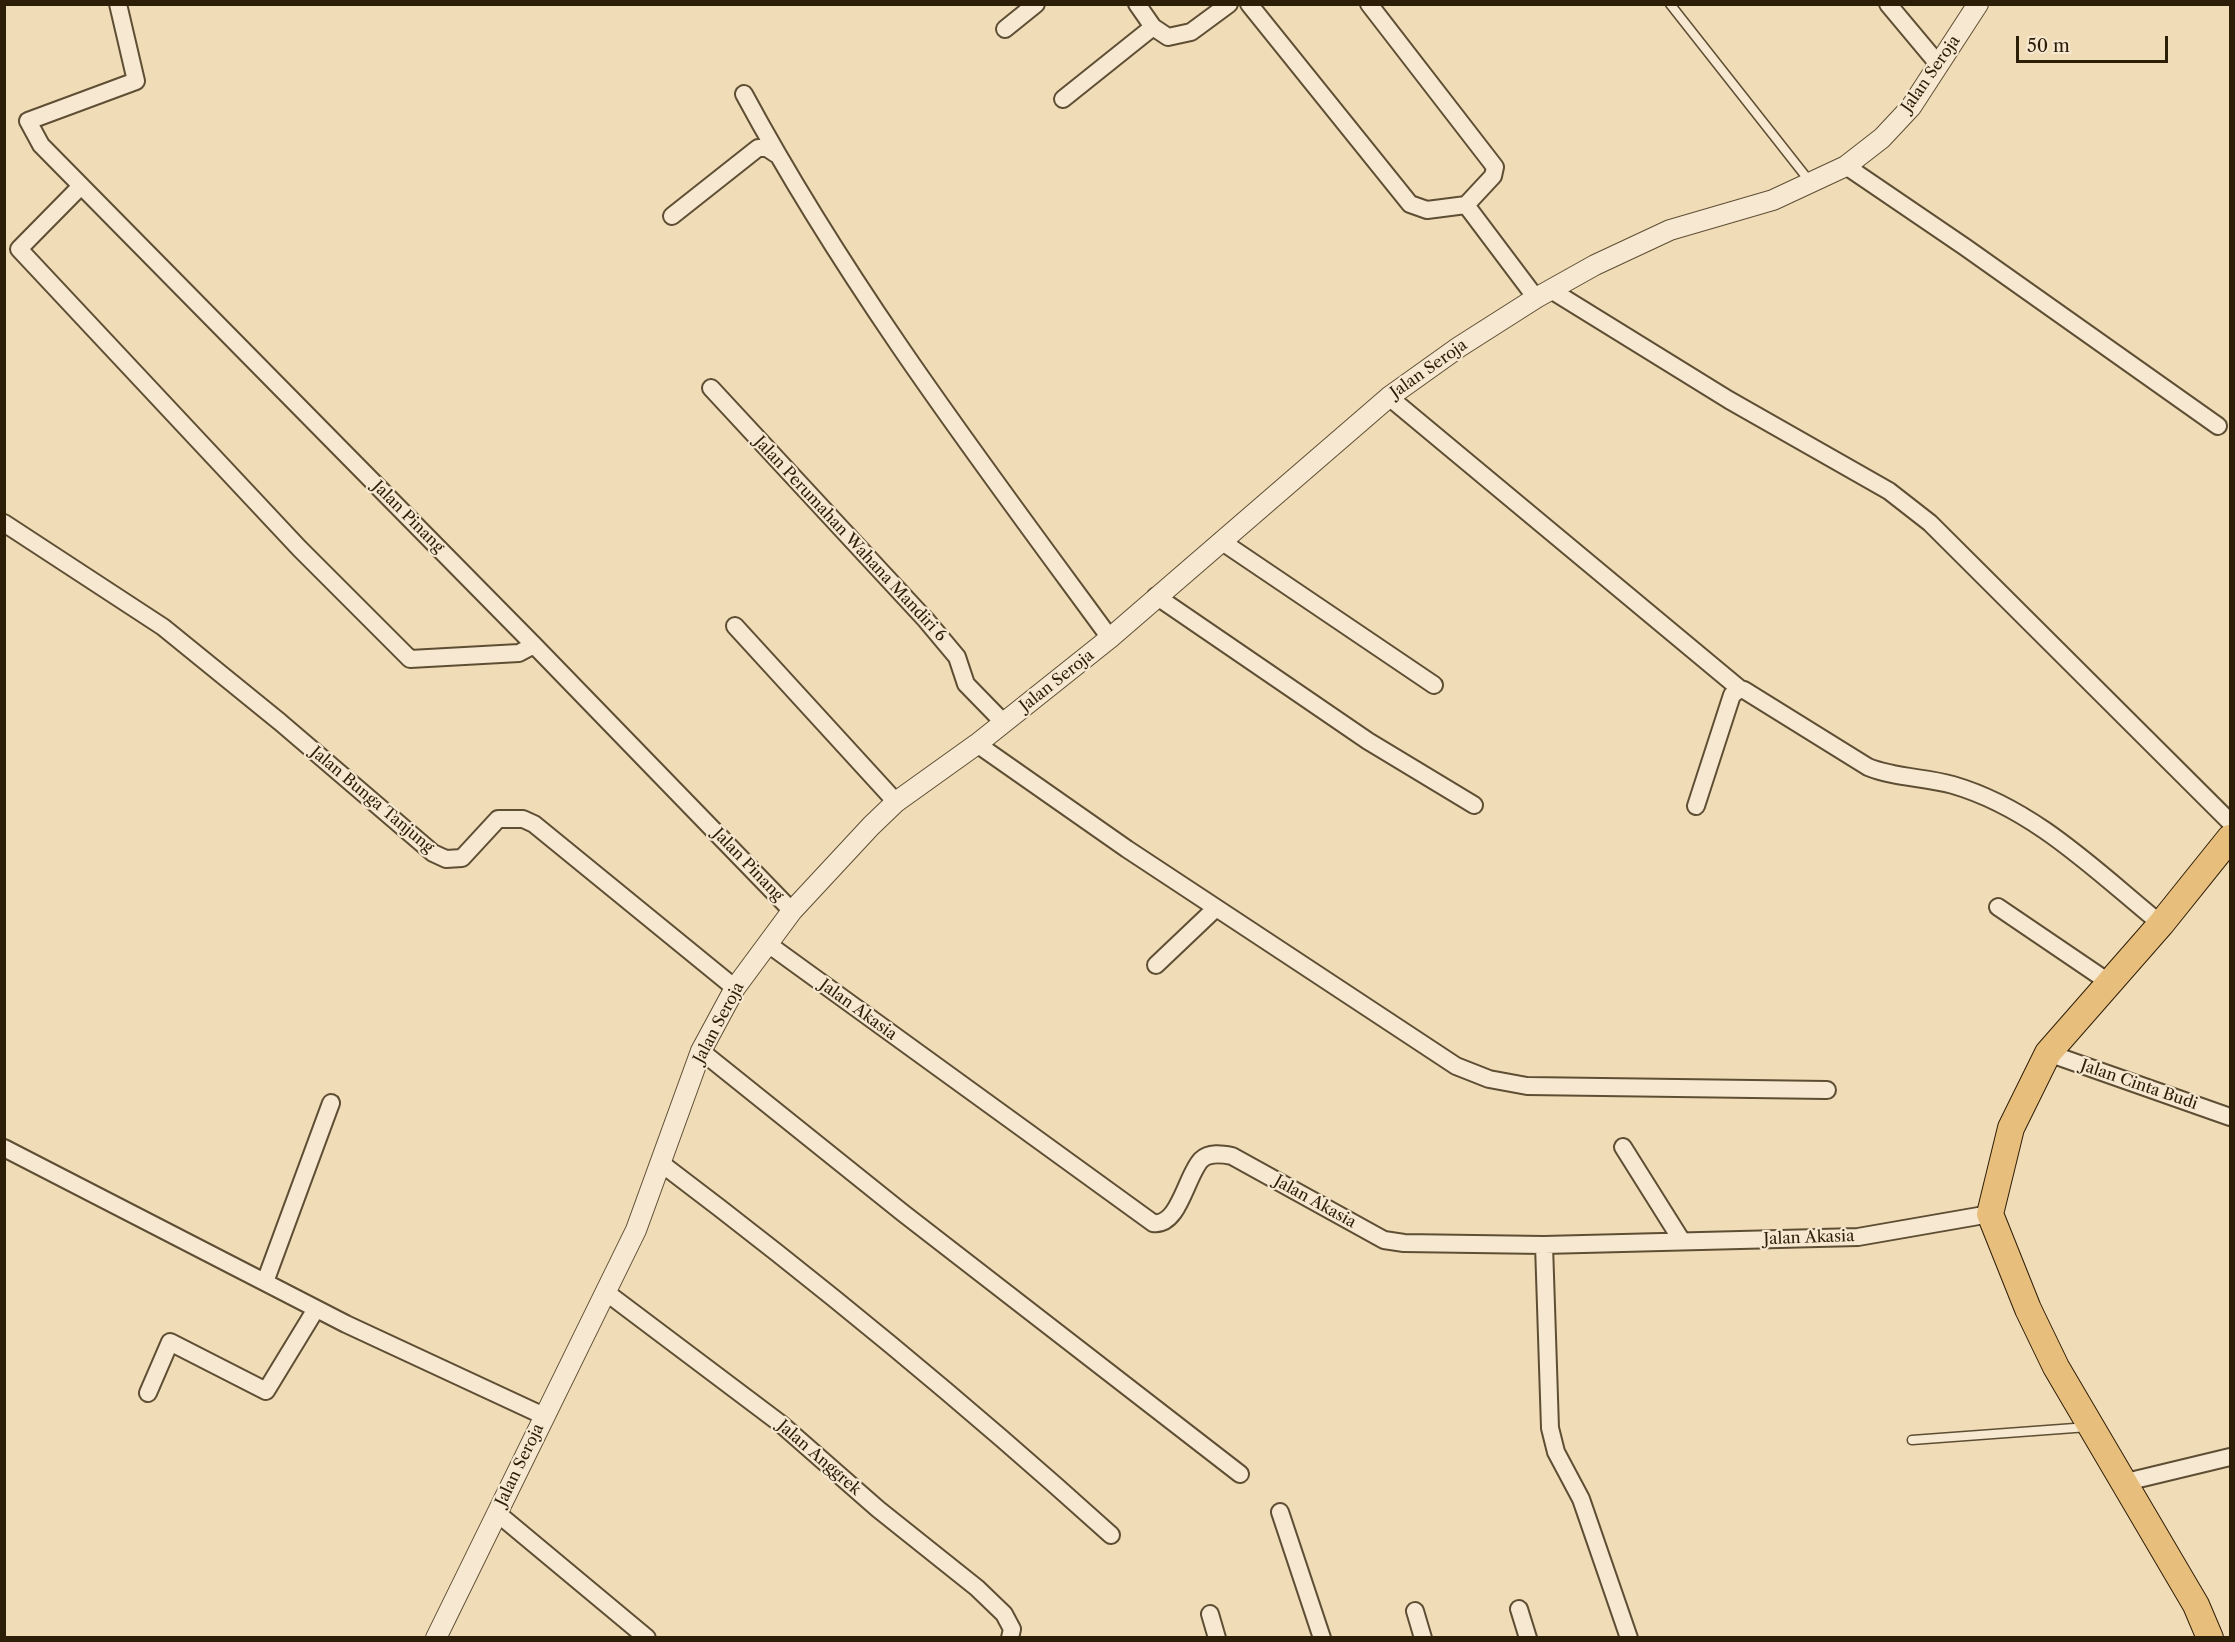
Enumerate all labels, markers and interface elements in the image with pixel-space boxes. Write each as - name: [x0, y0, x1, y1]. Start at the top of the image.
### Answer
- scale bar: [2019, 24, 2170, 62]
- street label: Jalan Seroja: [1898, 32, 1964, 116]
- text: 50 m: [2027, 35, 2070, 57]
- street label: Jalan Seroja: [1387, 336, 1471, 402]
- street label: Jalan Perumahan Wahana Mandiri 6: [750, 433, 950, 645]
- street label: Jalan Pinang: [368, 477, 448, 557]
- street label: Jalan Seroja: [1016, 646, 1098, 716]
- street label: Jalan Bunga Tanjung: [306, 743, 438, 857]
- street label: Jalan Pinang: [709, 825, 787, 905]
- street label: Jalan Akasia: [816, 976, 900, 1044]
- street label: Jalan Seroja: [690, 979, 748, 1067]
- street label: Jalan Cinta Budi: [2078, 1056, 2200, 1114]
- street label: Jalan Akasia: [1271, 1172, 1359, 1232]
- street label: Jalan Akasia: [1763, 1227, 1855, 1249]
- street label: Jalan Anggrek: [773, 1416, 865, 1500]
- street label: Jalan Seroja: [492, 1421, 548, 1509]

